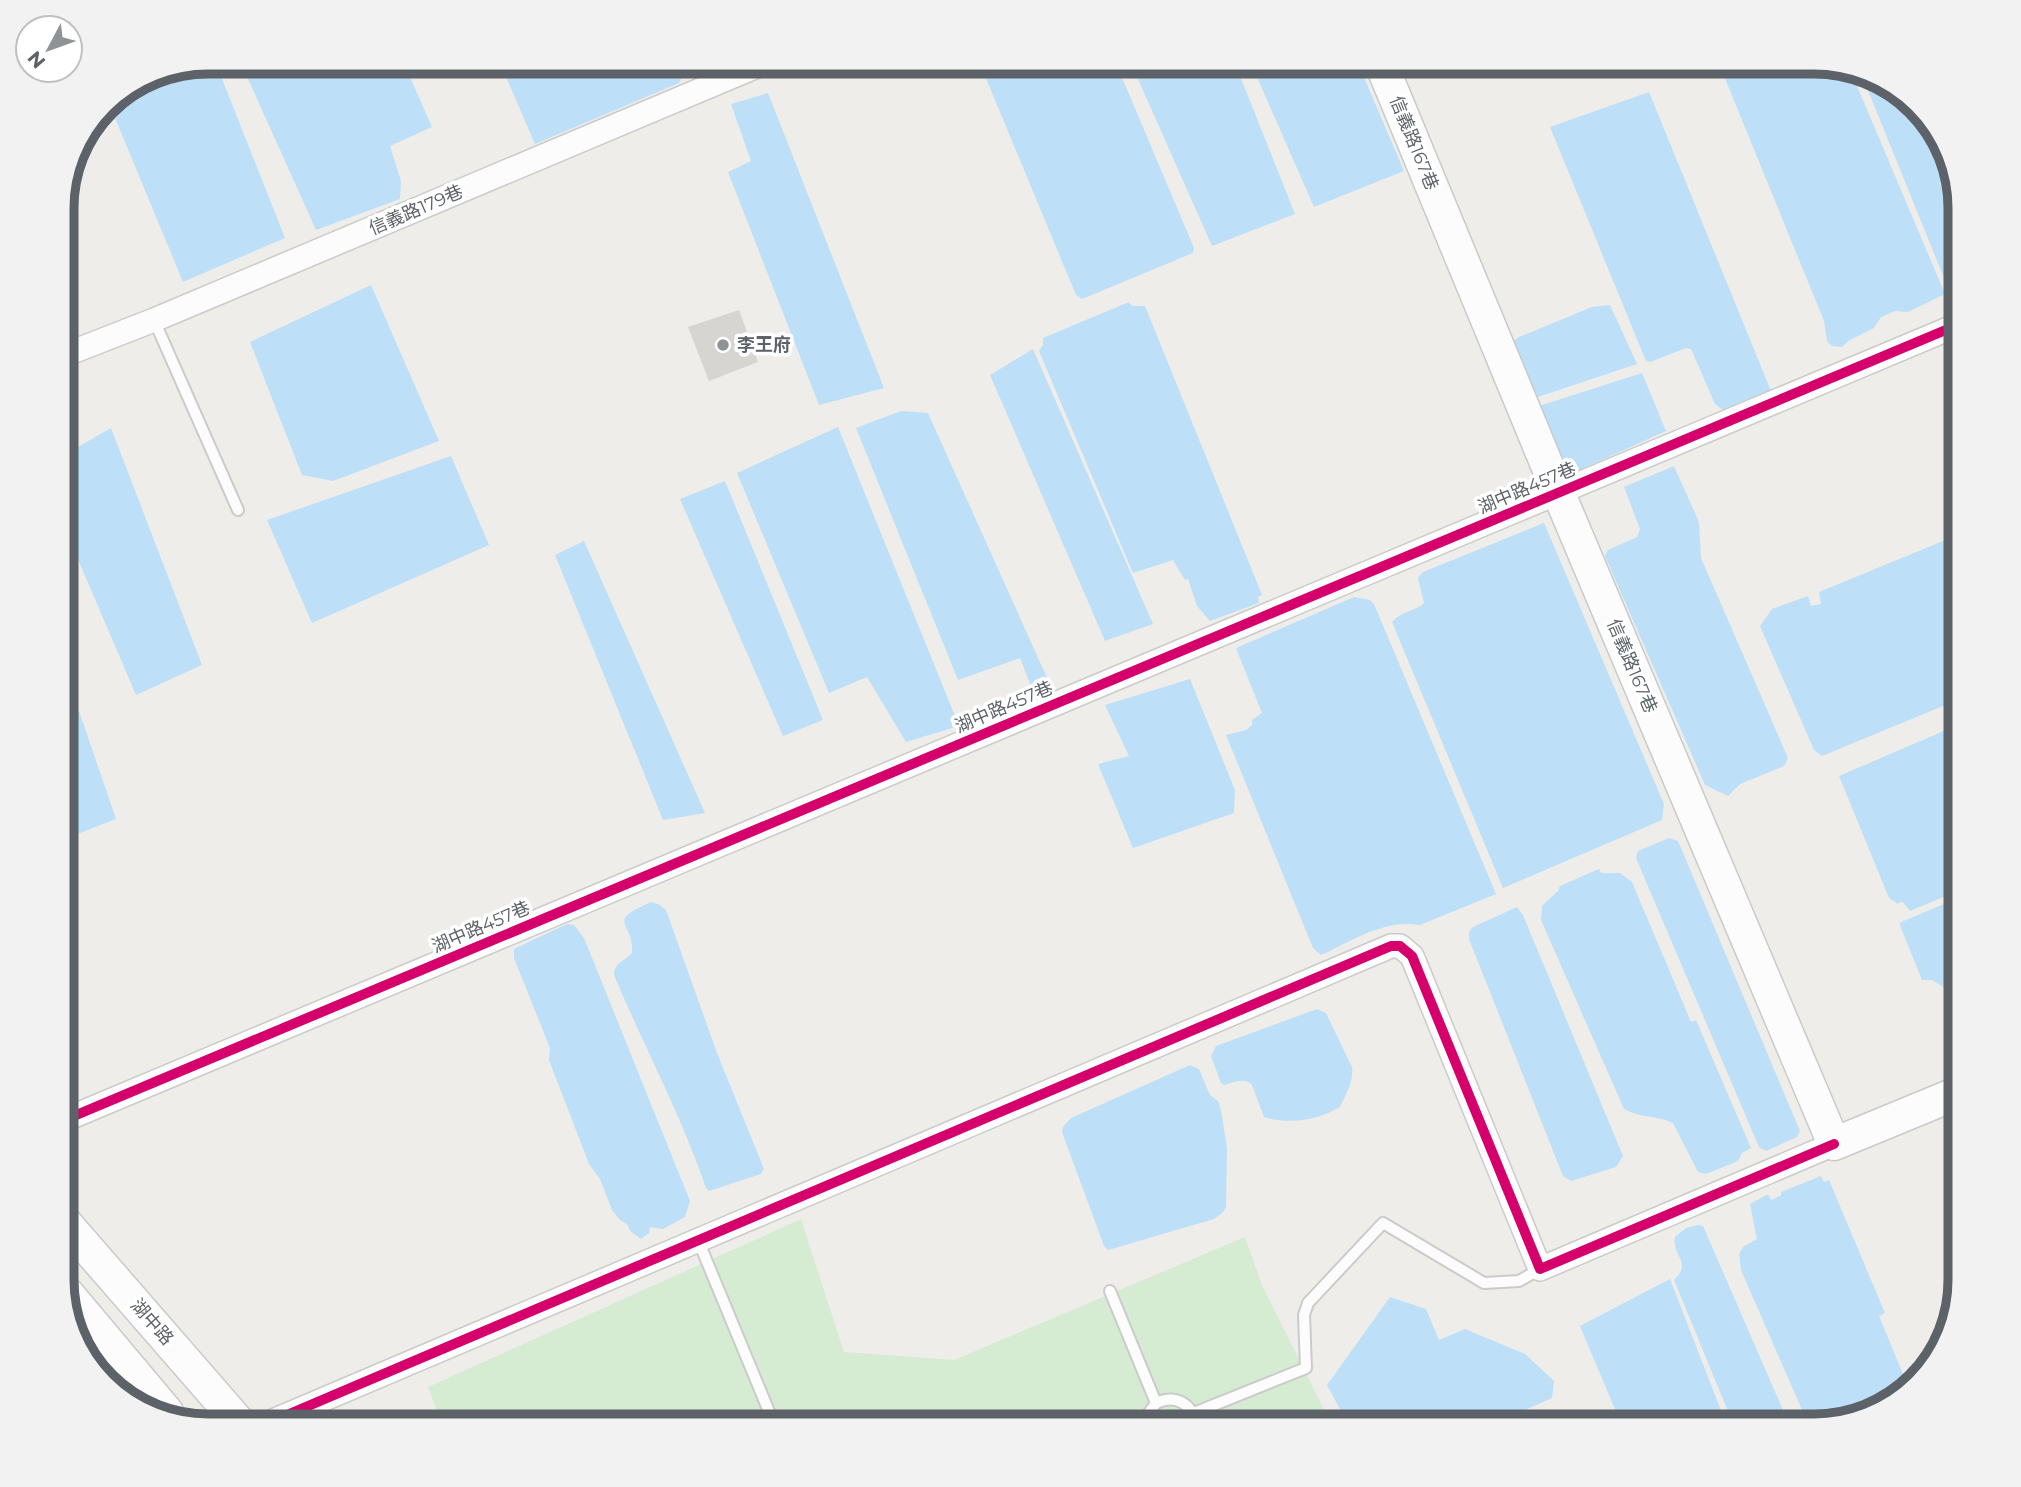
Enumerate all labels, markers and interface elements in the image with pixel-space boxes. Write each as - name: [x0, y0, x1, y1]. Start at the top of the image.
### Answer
- north arrow: [14, 14, 84, 84]
- text: N: [23, 46, 50, 73]
- street label: 信義路167巷: [1385, 93, 1443, 193]
- street label: 信義路179巷: [366, 180, 466, 240]
- place label: 李王府: [737, 334, 791, 356]
- marker: 李王府: [715, 337, 731, 353]
- street label: 湖中路457巷: [1475, 457, 1579, 519]
- street label: 信義路167巷: [1602, 616, 1662, 716]
- street label: 湖中路457巷: [952, 676, 1056, 738]
- street label: 湖中路457巷: [429, 896, 533, 958]
- street label: 湖中路: [126, 1294, 178, 1350]

